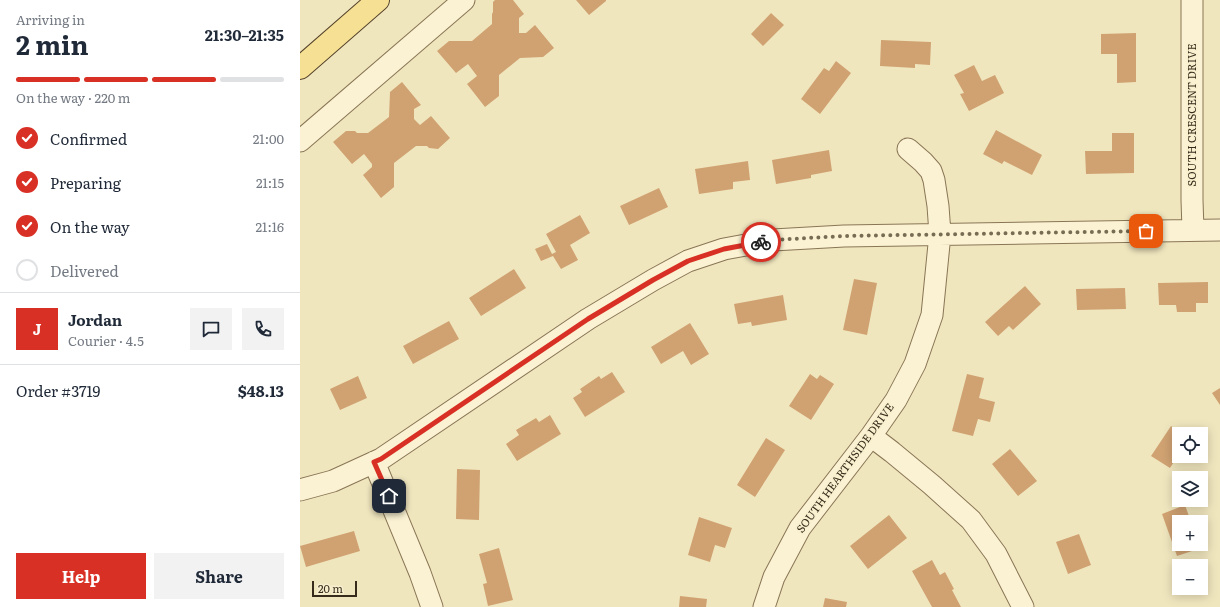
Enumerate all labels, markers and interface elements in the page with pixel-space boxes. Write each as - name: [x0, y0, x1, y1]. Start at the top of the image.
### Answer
- text: Arriving in: [16, 10, 85, 29]
- text: 21:30–21:35: [205, 23, 284, 46]
- text: 2 min: [16, 24, 89, 63]
- street label: SOUTH CRESCENT DRIVE: [1183, 44, 1199, 186]
- text: On the way · 220 m: [16, 88, 130, 107]
- icon: check: [16, 127, 38, 149]
- text: Confirmed: [50, 127, 127, 150]
- text: 21:00: [253, 129, 284, 148]
- icon: check: [16, 171, 38, 193]
- text: Preparing: [50, 171, 121, 194]
- text: 21:15: [256, 173, 284, 192]
- pin: [1129, 214, 1163, 248]
- icon: check: [16, 215, 38, 237]
- text: On the way: [50, 215, 130, 238]
- text: 21:16: [256, 217, 284, 236]
- icon: bag: [1135, 220, 1157, 242]
- courier: [741, 222, 781, 262]
- icon: bike: [750, 231, 772, 253]
- text: Delivered: [50, 259, 119, 282]
- text: Jordan: [68, 308, 122, 331]
- button: chat: [190, 308, 232, 350]
- button: phone: [242, 308, 284, 350]
- text: J: [33, 317, 41, 340]
- text: Courier · 4.5: [68, 331, 144, 350]
- text: Order #3719: [16, 379, 100, 402]
- text: $48.13: [238, 379, 284, 402]
- street label: SOUTH HEARTHSIDE DRIVE: [792, 399, 897, 536]
- map controls: [1172, 427, 1208, 595]
- button: locate: [1172, 427, 1208, 463]
- button: layers: [1172, 471, 1208, 507]
- pin: [372, 479, 406, 513]
- icon: home: [378, 485, 400, 507]
- button: +: [1172, 515, 1208, 551]
- button: Help: [16, 553, 146, 599]
- button: Share: [154, 553, 284, 599]
- button: −: [1172, 559, 1208, 595]
- scale bar: [312, 579, 357, 598]
- text: 20 m: [318, 580, 343, 596]

